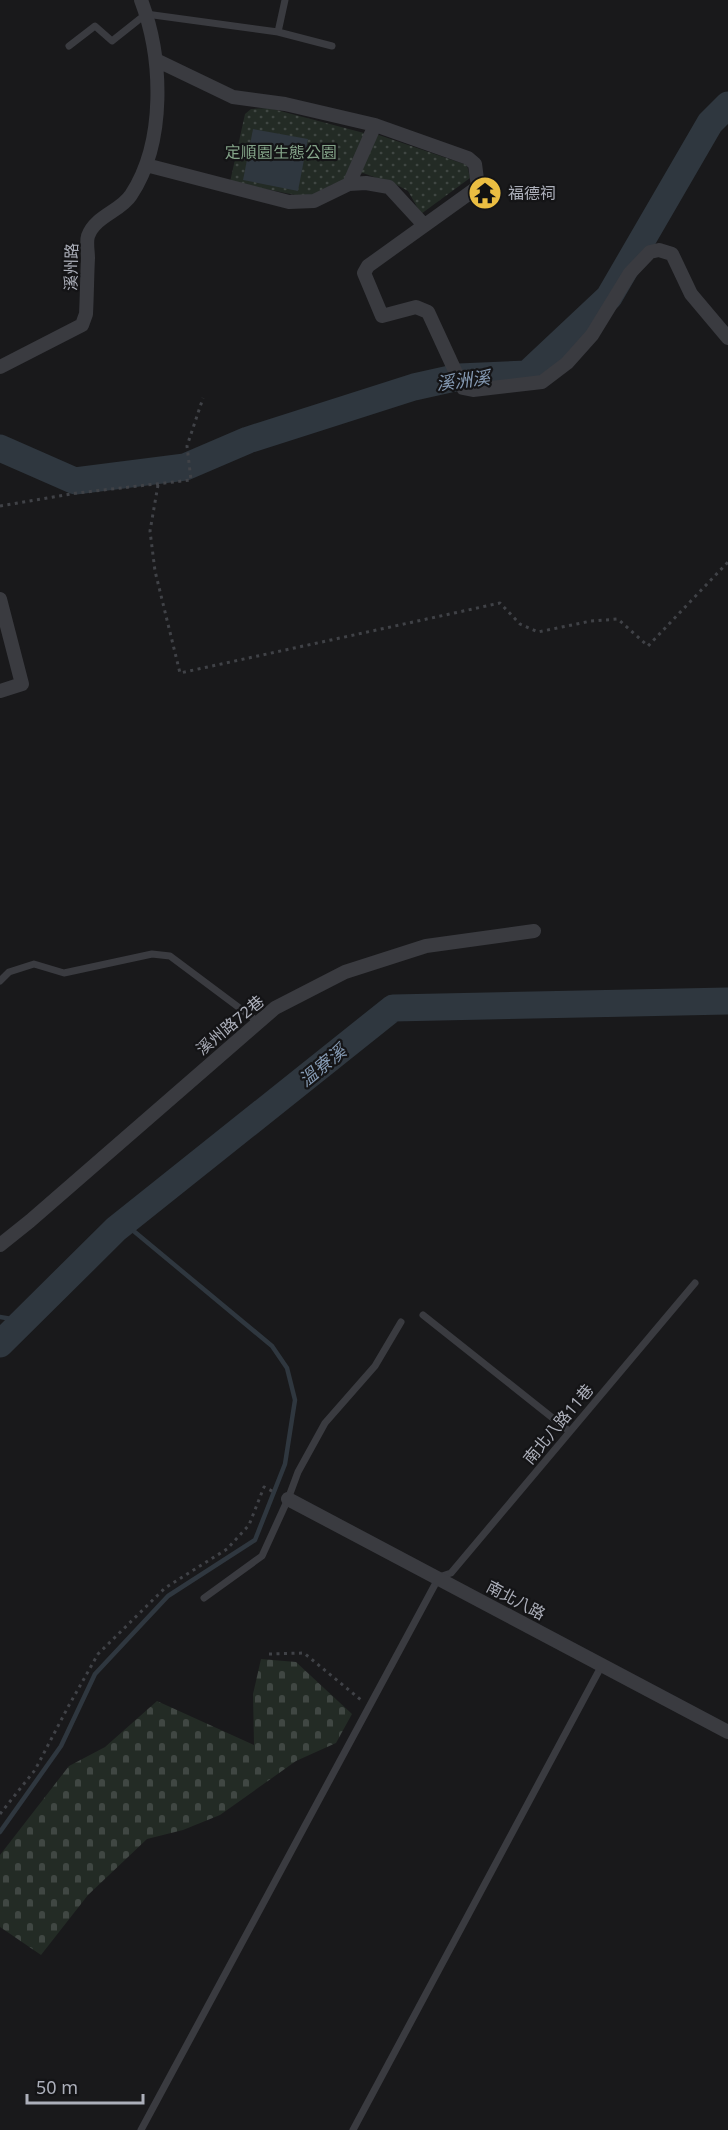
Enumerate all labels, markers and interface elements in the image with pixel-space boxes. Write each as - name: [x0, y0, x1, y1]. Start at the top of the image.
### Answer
- park label: 定順園生態公園: [225, 141, 337, 163]
- temple icon: 福德祠: [467, 175, 503, 211]
- place label: 福德祠: [508, 182, 556, 204]
- street label: 溪州路: [60, 243, 82, 291]
- water label: 溪洲溪: [435, 364, 494, 395]
- street label: 溪州路72巷: [191, 990, 269, 1060]
- water label: 溫寮溪: [293, 1037, 353, 1091]
- street label: 南北八路11巷: [518, 1379, 598, 1469]
- street label: 南北八路: [483, 1575, 549, 1625]
- scale bar: [27, 2067, 142, 2105]
- text: 50 m: [36, 2075, 78, 2099]

